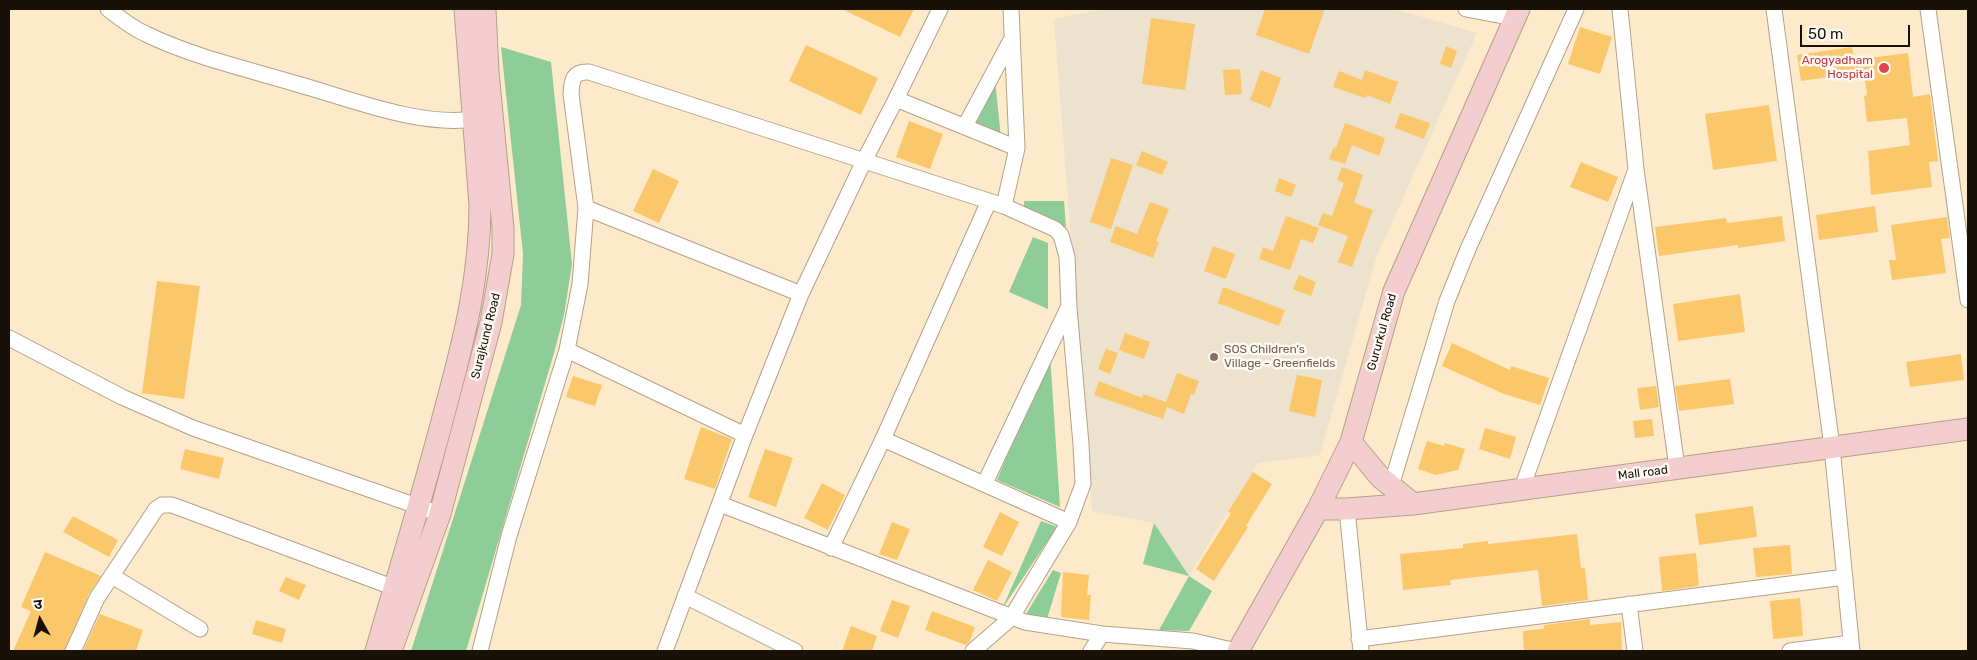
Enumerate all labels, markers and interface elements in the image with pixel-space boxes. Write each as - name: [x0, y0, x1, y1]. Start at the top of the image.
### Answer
- scale bar: [1802, 15, 1912, 47]
- text: 50 m: [1808, 25, 1843, 43]
- place label: Arogyadham Hospital: [1802, 54, 1873, 82]
- marker: Arogyadham Hospital: [1877, 61, 1891, 75]
- street label: Surajkund Road: [468, 291, 504, 381]
- street label: Gururkul Road: [1364, 292, 1400, 372]
- place label: SOS Children's Village - Greenfields: [1224, 343, 1335, 371]
- marker: SOS Children's Village - Greenfields: [1208, 351, 1220, 363]
- street label: Mall road: [1617, 463, 1669, 483]
- north arrow: [15, 595, 65, 645]
- text: उ: [33, 596, 43, 614]

